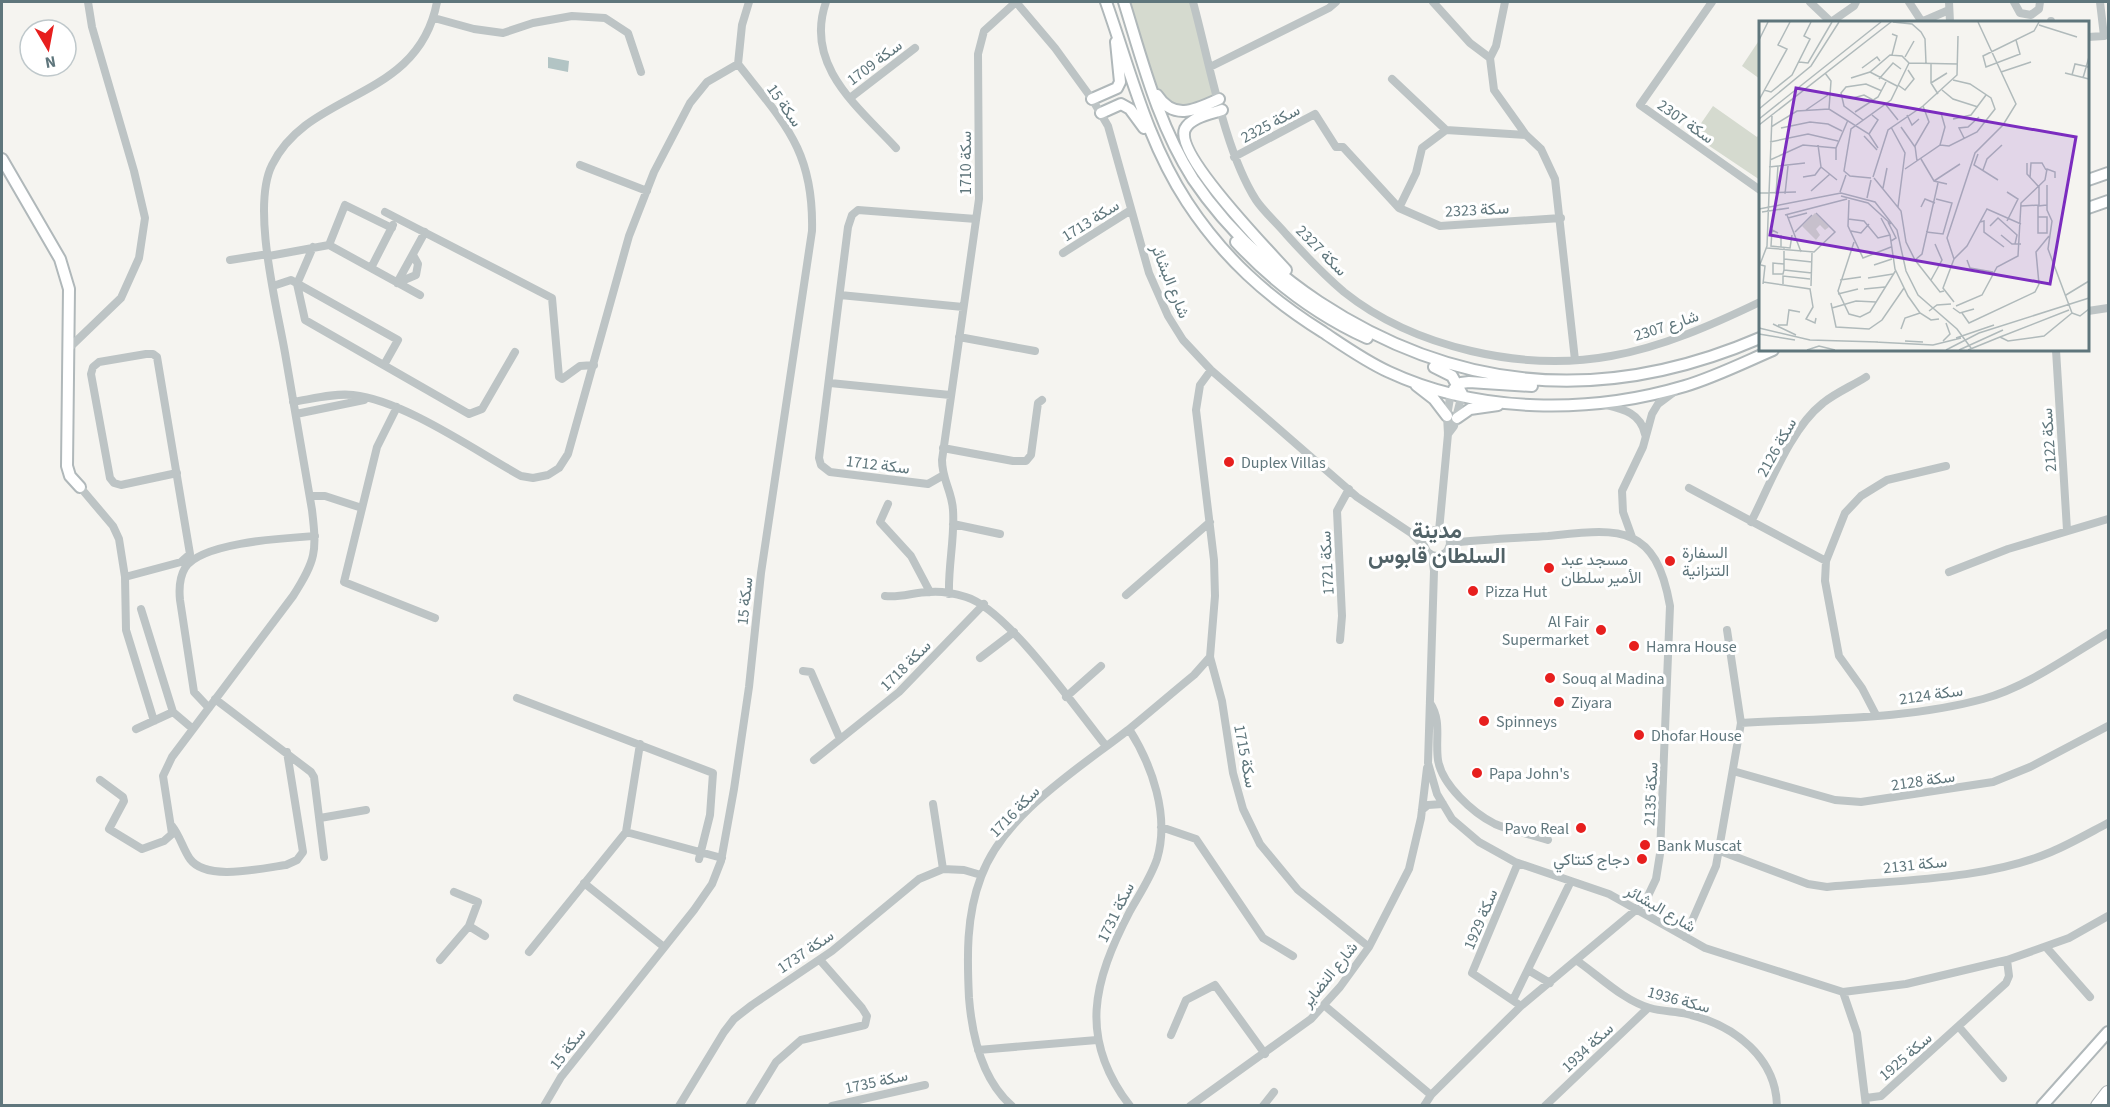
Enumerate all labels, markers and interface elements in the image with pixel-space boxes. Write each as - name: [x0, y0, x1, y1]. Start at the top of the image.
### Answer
- north arrow: [18, 18, 78, 78]
- inset map: [1759, 21, 2089, 351]
- street label: سكة 1709: [842, 35, 907, 91]
- text: N: [43, 50, 58, 74]
- street label: سكة 15: [761, 80, 807, 132]
- street label: سكة 2307: [1653, 94, 1718, 149]
- street label: سكة 2325: [1237, 99, 1304, 149]
- street label: سكة 1710: [955, 131, 977, 195]
- street label: سكة 1713: [1058, 195, 1124, 247]
- street label: سكة 2323: [1444, 197, 1510, 223]
- street label: سكة 2327: [1291, 220, 1352, 281]
- street label: شارع البشائر: [1145, 240, 1195, 322]
- street label: 2307 شارع: [1631, 305, 1702, 347]
- street label: سكة 2122: [2036, 407, 2062, 473]
- street label: سكة 2126: [1752, 414, 1802, 481]
- street label: سكة 1712: [845, 450, 911, 480]
- place label: Duplex Villas: [1241, 452, 1326, 474]
- marker: Duplex Villas: [1222, 455, 1236, 469]
- district label: مدينة السلطان قابوس: [1368, 515, 1506, 572]
- street label: سكة 1721: [1314, 530, 1340, 596]
- place label: السفارة التنزانية: [1682, 542, 1729, 582]
- place label: مسجد عبد الأمير سلطان: [1561, 549, 1642, 589]
- marker: السفارة التنزانية: [1663, 554, 1677, 568]
- marker: مسجد عبد الأمير سلطان: [1542, 561, 1556, 575]
- street label: سكة 15: [732, 576, 758, 626]
- place label: Pizza Hut: [1485, 581, 1548, 603]
- marker: Pizza Hut: [1466, 584, 1480, 598]
- place label: Al Fair Supermarket: [1502, 611, 1590, 651]
- marker: Al Fair Supermarket: [1594, 623, 1608, 637]
- street label: سكة 1718: [875, 635, 936, 696]
- place label: Hamra House: [1646, 636, 1737, 658]
- marker: Hamra House: [1627, 639, 1641, 653]
- place label: Souq al Madina: [1562, 668, 1665, 690]
- marker: Souq al Madina: [1543, 671, 1557, 685]
- street label: سكة 2124: [1898, 680, 1964, 710]
- place label: Ziyara: [1571, 692, 1612, 714]
- marker: Ziyara: [1552, 695, 1566, 709]
- place label: Spinneys: [1496, 711, 1557, 733]
- marker: Spinneys: [1477, 714, 1491, 728]
- street label: سكة 1715: [1228, 723, 1262, 790]
- place label: Dhofar House: [1651, 725, 1742, 747]
- marker: Dhofar House: [1632, 728, 1646, 742]
- street label: سكة 2135: [1638, 761, 1664, 827]
- place label: Papa John's: [1489, 763, 1570, 785]
- marker: Papa John's: [1470, 766, 1484, 780]
- street label: سكة 2128: [1890, 766, 1956, 796]
- street label: سكة 1716: [985, 781, 1045, 842]
- place label: Pavo Real: [1504, 818, 1569, 840]
- marker: Pavo Real: [1574, 821, 1588, 835]
- place label: Bank Muscat: [1657, 835, 1742, 857]
- marker: Bank Muscat: [1638, 838, 1652, 852]
- place label: دجاج كنتاكي: [1553, 849, 1630, 873]
- street label: سكة 2131: [1882, 851, 1948, 879]
- marker: دجاج كنتاكي: [1635, 852, 1649, 866]
- street label: سكة 1731: [1092, 879, 1140, 946]
- street label: شارع البشائر: [1620, 879, 1700, 938]
- street label: سكة 1929: [1458, 886, 1504, 953]
- street label: سكة 1737: [773, 925, 838, 979]
- street label: شارع النضاير: [1296, 937, 1363, 1013]
- street label: سكة 1936: [1645, 981, 1713, 1019]
- street label: سكة 1934: [1557, 1018, 1619, 1078]
- street label: سكة 15: [544, 1023, 591, 1074]
- street label: سكة 1925: [1874, 1027, 1937, 1086]
- street label: سكة 1735: [843, 1065, 910, 1099]

